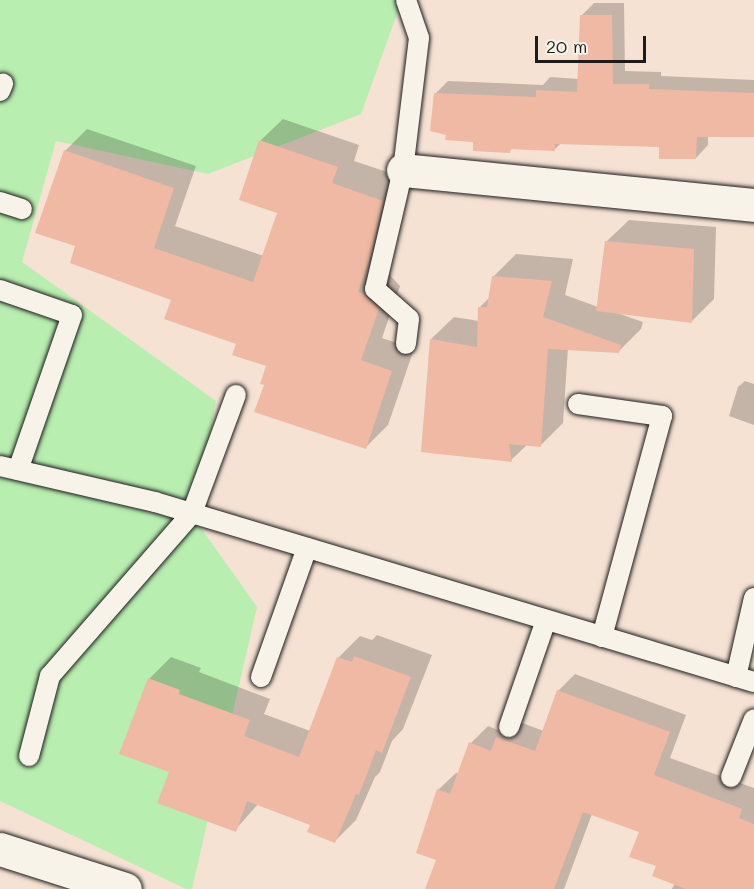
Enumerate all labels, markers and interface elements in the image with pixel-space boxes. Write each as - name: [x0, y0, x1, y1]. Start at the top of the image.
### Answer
- scale bar: [538, 24, 649, 62]
- text: 20 m: [546, 34, 587, 58]

